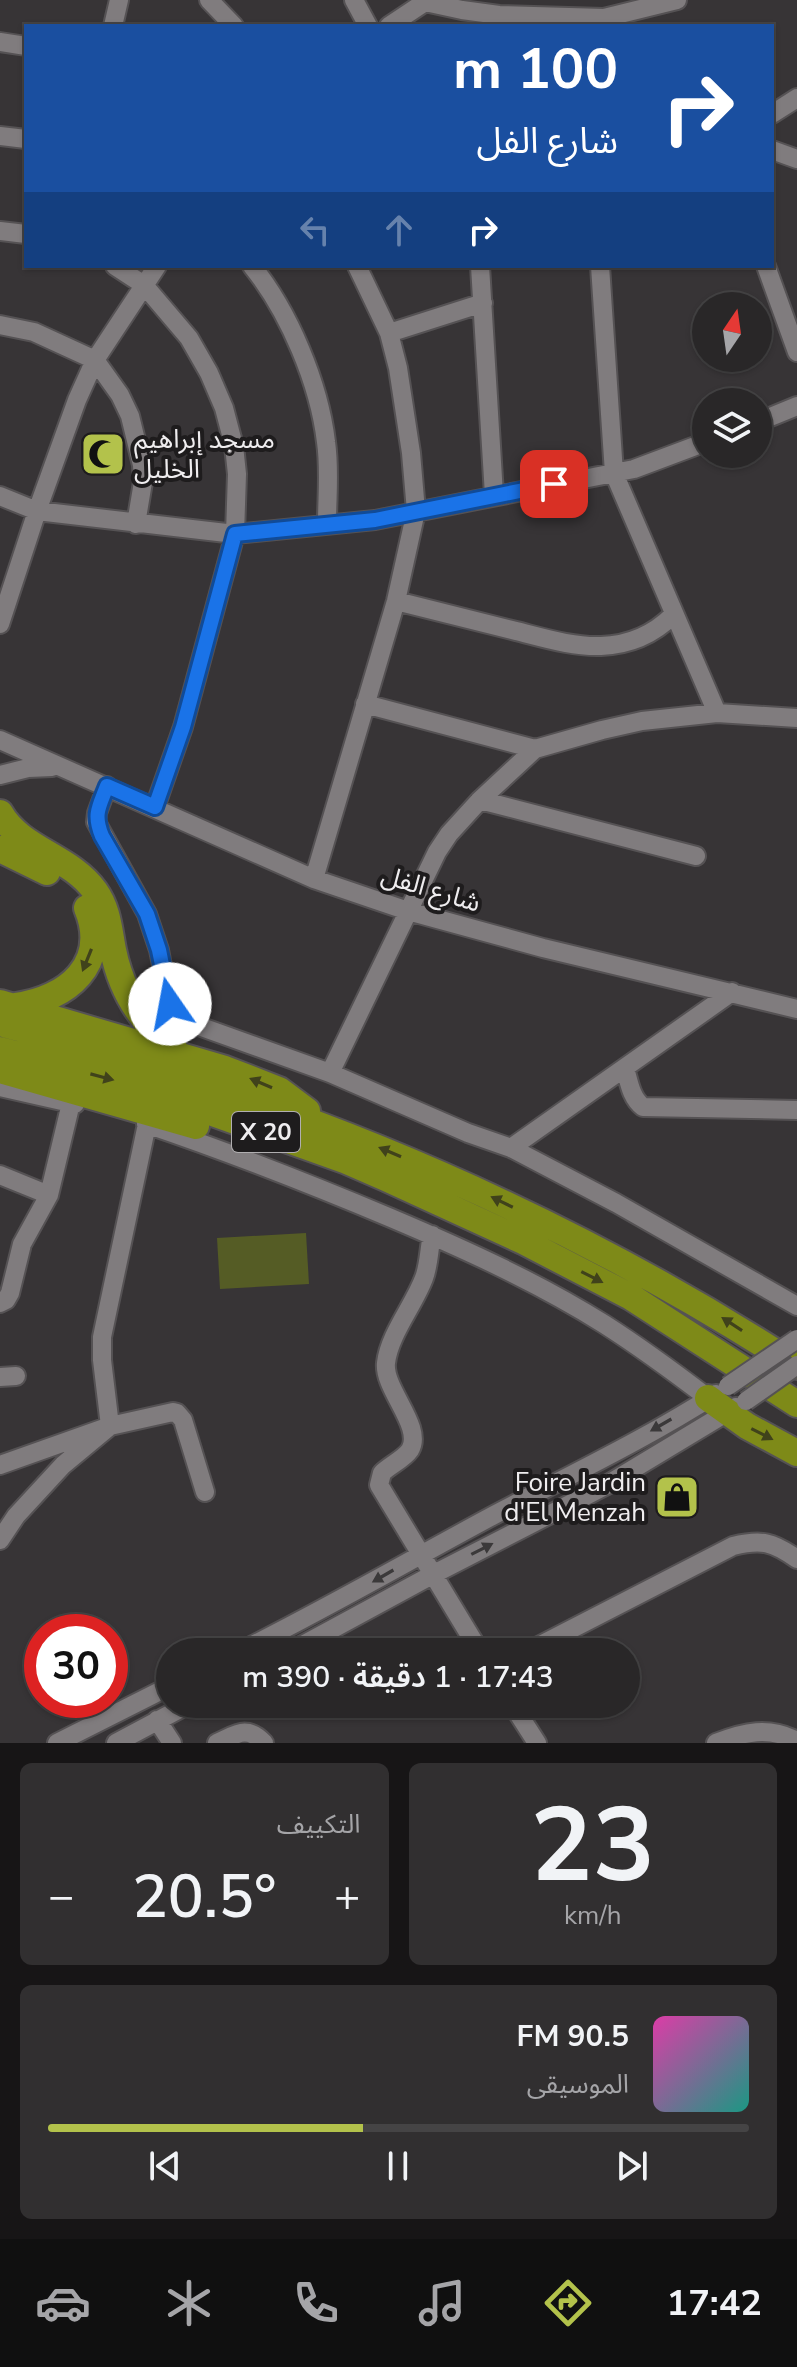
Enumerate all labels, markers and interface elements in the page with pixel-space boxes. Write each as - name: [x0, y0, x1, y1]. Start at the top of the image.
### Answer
- text: 100 m: [453, 31, 618, 108]
- icon: right: [646, 56, 750, 160]
- text: شارع الفل: [477, 117, 618, 166]
- icon: left: [293, 208, 337, 252]
- icon: ahead: [377, 208, 421, 252]
- icon: right: [461, 208, 505, 252]
- north arrow: [692, 292, 772, 372]
- map controls: [692, 292, 772, 468]
- button: layers: [692, 388, 772, 468]
- place label: مسجد إبراهيم الخليل: [134, 422, 275, 487]
- mosque icon: مسجد إبراهيم الخليل: [79, 430, 127, 478]
- pin: [520, 450, 588, 518]
- icon: arrive: [532, 462, 576, 506]
- street label: شارع الفل: [377, 857, 485, 922]
- one-way arrow: [81, 949, 94, 972]
- position arrow: [128, 962, 212, 1046]
- one-way arrow: [90, 1072, 115, 1084]
- one-way arrow: [249, 1076, 273, 1089]
- road number: X 20: [232, 1112, 300, 1152]
- one-way arrow: [378, 1146, 401, 1159]
- one-way arrow: [490, 1195, 513, 1209]
- one-way arrow: [581, 1270, 604, 1283]
- one-way arrow: [721, 1316, 742, 1331]
- one-way arrow: [650, 1418, 672, 1432]
- one-way arrow: [750, 1427, 773, 1441]
- place label: Foire Jardin d'El Menzah: [504, 1465, 646, 1530]
- shop icon: Foire Jardin d'El Menzah: [653, 1473, 701, 1521]
- one-way arrow: [471, 1542, 494, 1556]
- one-way arrow: [372, 1569, 394, 1583]
- speed limit sign: 30: [24, 1614, 128, 1718]
- text: 17:43 · 1 دقيقة · 390 m: [242, 1657, 554, 1698]
- text: 23: [530, 1775, 655, 1917]
- text: التكييف: [277, 1807, 361, 1842]
- text: 20.5°: [132, 1856, 277, 1938]
- text: −: [48, 1867, 74, 1927]
- text: +: [334, 1867, 360, 1927]
- text: km/h: [564, 1898, 621, 1933]
- text: 90.5 FM: [517, 2016, 629, 2057]
- text: الموسيقى: [527, 2067, 629, 2102]
- icon: previous: [143, 2144, 187, 2188]
- icon: pause: [376, 2144, 420, 2188]
- icon: next: [610, 2144, 654, 2188]
- icon: car: [35, 2275, 91, 2331]
- icon: climate: [161, 2275, 217, 2331]
- icon: phone: [288, 2275, 344, 2331]
- icon: music: [414, 2275, 470, 2331]
- icon: directions: [540, 2275, 596, 2331]
- text: 17:42: [667, 2279, 762, 2328]

